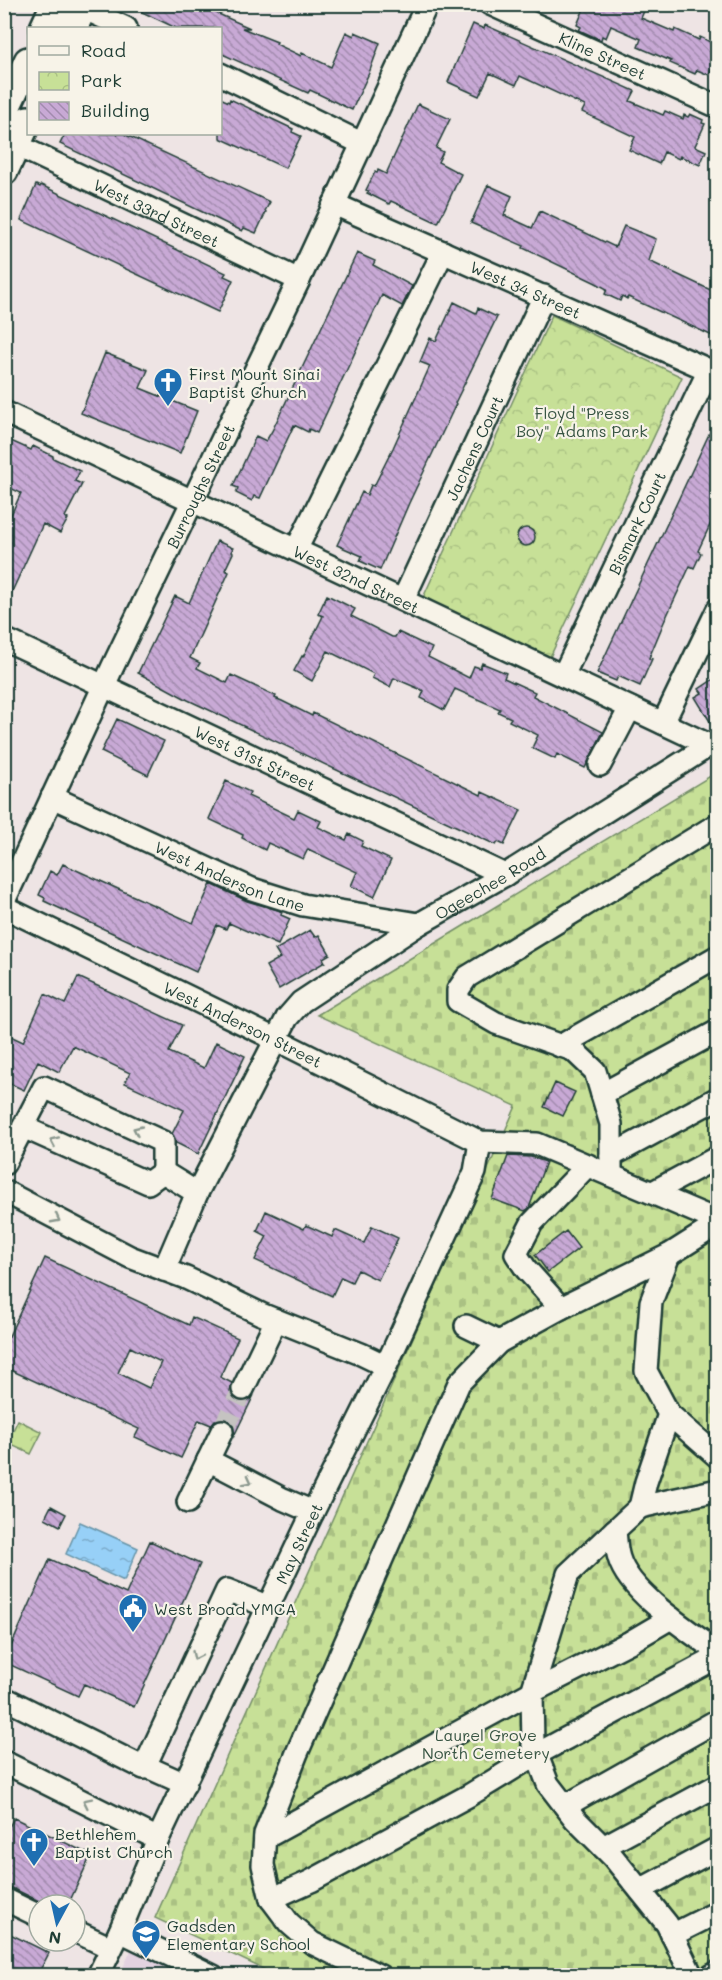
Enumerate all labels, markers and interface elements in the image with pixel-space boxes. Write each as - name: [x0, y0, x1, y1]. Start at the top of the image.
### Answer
- street label: Kline Street: [556, 26, 650, 84]
- legend: [27, 27, 222, 135]
- text: Road: [81, 38, 126, 62]
- text: Park: [81, 68, 122, 92]
- text: Building: [81, 98, 149, 122]
- street label: West 33rd Street: [90, 173, 223, 251]
- street label: West 34 Street: [467, 255, 585, 323]
- place label: First Mount Sinai Baptist Church: [189, 363, 320, 402]
- church icon: First Mount Sinai Baptist Church: [152, 366, 184, 408]
- street label: Jachens Court: [440, 392, 507, 504]
- park label: Floyd "Press Boy" Adams Park: [516, 402, 648, 441]
- street label: Burroughs Street: [161, 420, 239, 551]
- street label: Bismark Court: [603, 468, 670, 578]
- street label: West 32nd Street: [290, 540, 423, 617]
- street label: West 31st Street: [192, 720, 319, 795]
- street label: West Anderson Lane: [152, 835, 308, 916]
- street label: Ogeechee Road: [430, 842, 549, 924]
- street label: West Anderson Street: [160, 976, 326, 1072]
- one-way arrow: [132, 1125, 143, 1137]
- one-way arrow: [50, 1136, 61, 1148]
- one-way arrow: [50, 1211, 61, 1223]
- one-way arrow: [242, 1473, 253, 1485]
- street label: May Street: [270, 1499, 326, 1587]
- public building icon: West Broad YMCA: [117, 1592, 149, 1634]
- place label: West Broad YMCA: [154, 1598, 296, 1619]
- one-way arrow: [192, 1649, 204, 1660]
- park label: Laurel Grove North Cemetery: [422, 1724, 550, 1763]
- one-way arrow: [82, 1798, 93, 1810]
- place label: Bethlehem Baptist Church: [55, 1823, 172, 1862]
- church icon: Bethlehem Baptist Church: [18, 1826, 50, 1868]
- north arrow: [27, 1893, 87, 1953]
- place label: Gadsden Elementary School: [167, 1915, 311, 1954]
- school or university icon: Gadsden Elementary School: [130, 1918, 162, 1960]
- text: N: [47, 1927, 62, 1950]

